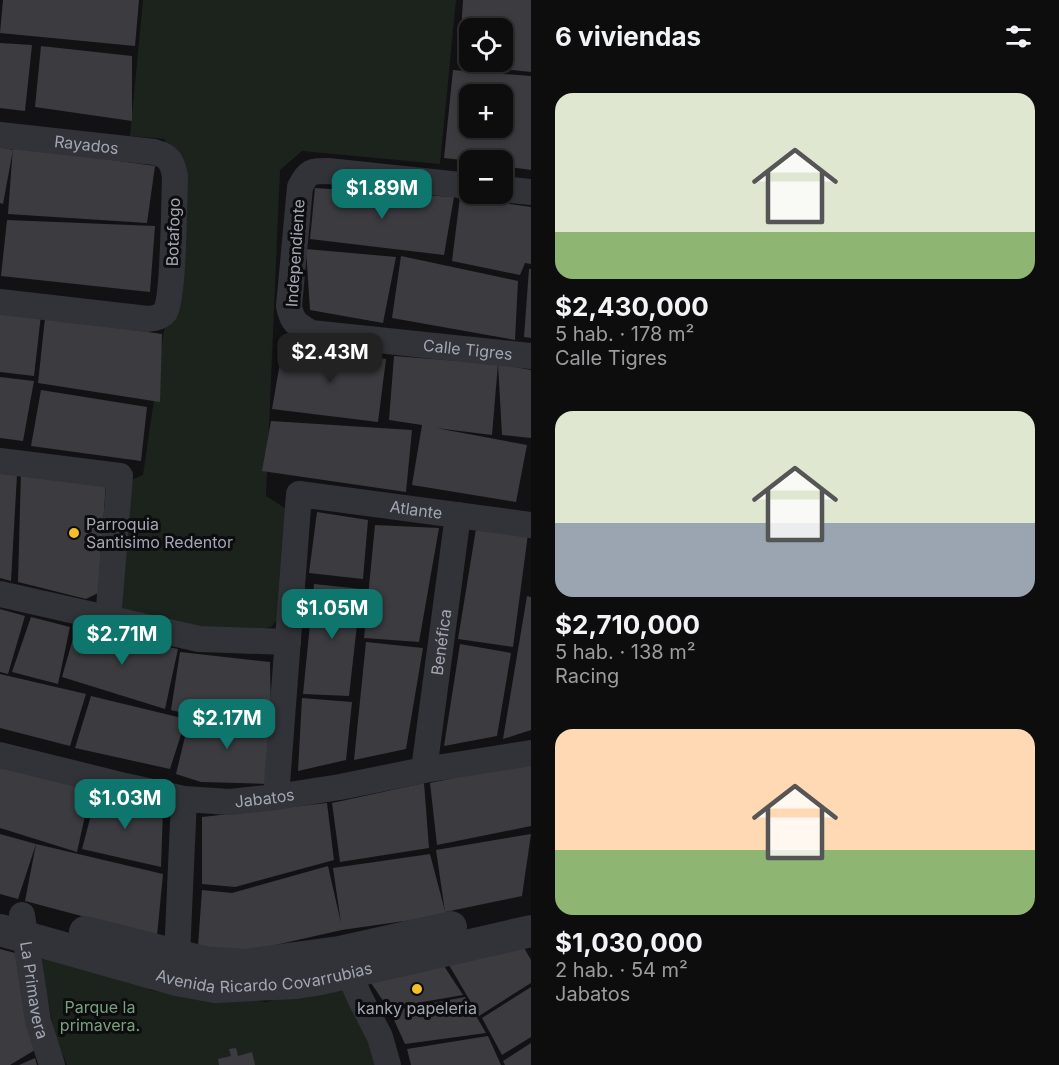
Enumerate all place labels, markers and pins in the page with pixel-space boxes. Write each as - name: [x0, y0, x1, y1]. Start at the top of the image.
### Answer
- pin: $1.89M: [333, 169, 431, 220]
- pin: $2.43M: [281, 333, 379, 384]
- place label: Parroquia Santisimo Redentor: [86, 514, 233, 552]
- marker: Parroquia Santisimo Redentor: [67, 526, 81, 540]
- pin: $1.05M: [283, 589, 381, 640]
- pin: $2.71M: [73, 615, 171, 666]
- pin: $2.17M: [178, 699, 276, 750]
- pin: $1.03M: [76, 779, 174, 830]
- marker: kanky papeleria: [410, 982, 424, 996]
- place label: kanky papeleria: [357, 998, 477, 1018]

